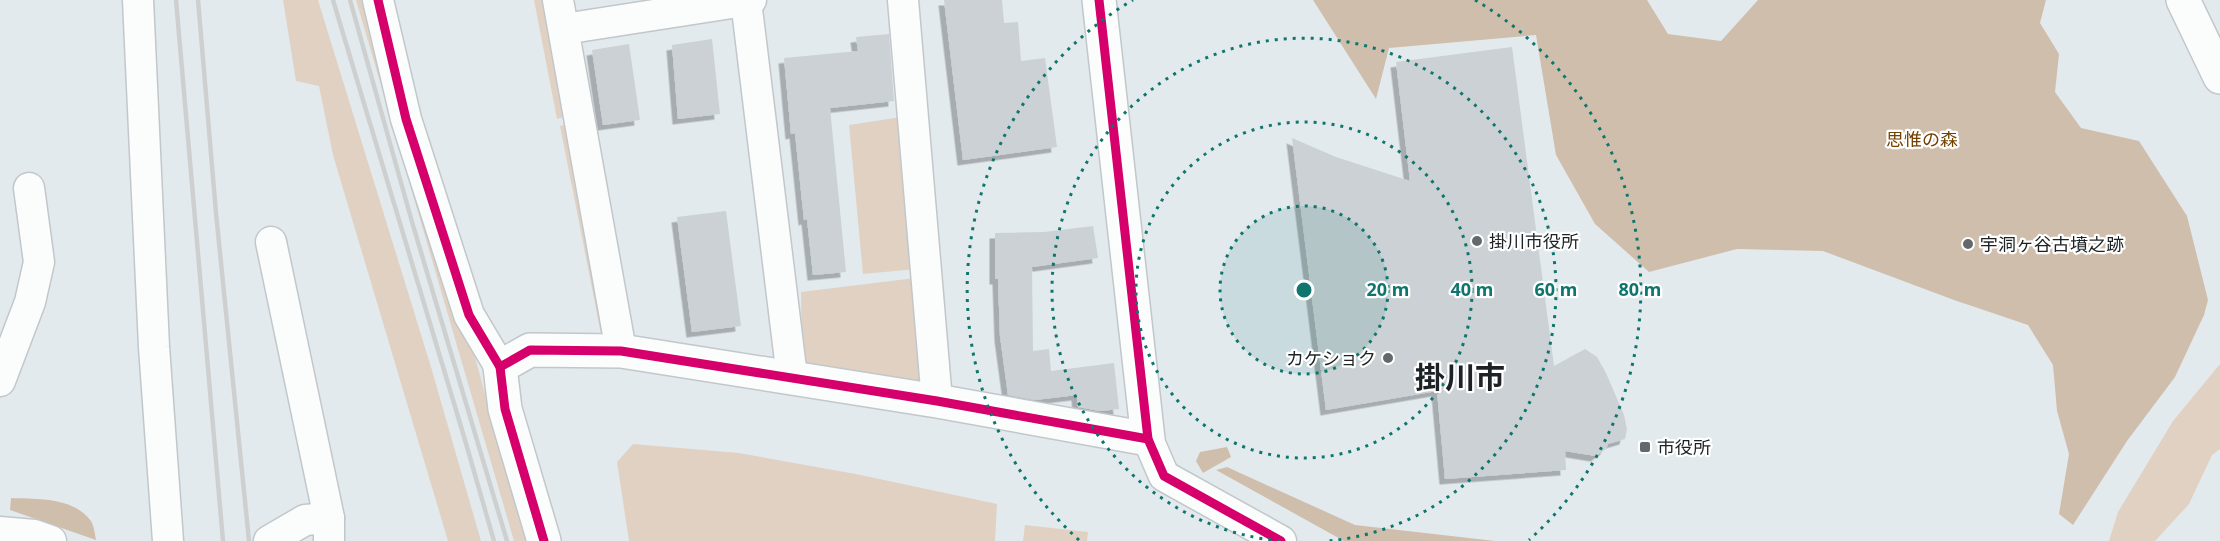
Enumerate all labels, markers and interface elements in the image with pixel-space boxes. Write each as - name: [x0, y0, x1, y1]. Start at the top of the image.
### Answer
- park label: 思惟の森: [1886, 127, 1958, 151]
- place label: 掛川市役所: [1489, 229, 1579, 253]
- place label: 宇洞ヶ谷古墳之跡: [1980, 232, 2124, 256]
- marker: 掛川市役所: [1470, 234, 1484, 248]
- marker: 宇洞ヶ谷古墳之跡: [1961, 237, 1975, 251]
- text: 20 m: [1367, 277, 1409, 301]
- text: 40 m: [1451, 277, 1493, 301]
- text: 60 m: [1535, 277, 1577, 301]
- text: 80 m: [1619, 277, 1661, 301]
- centre of rings: [1294, 280, 1314, 300]
- place label: カケショク: [1286, 346, 1376, 370]
- marker: カケショク: [1381, 351, 1395, 365]
- district label: 掛川市: [1415, 356, 1505, 397]
- place label: 市役所: [1657, 435, 1711, 459]
- marker: 市役所: [1638, 440, 1652, 454]

